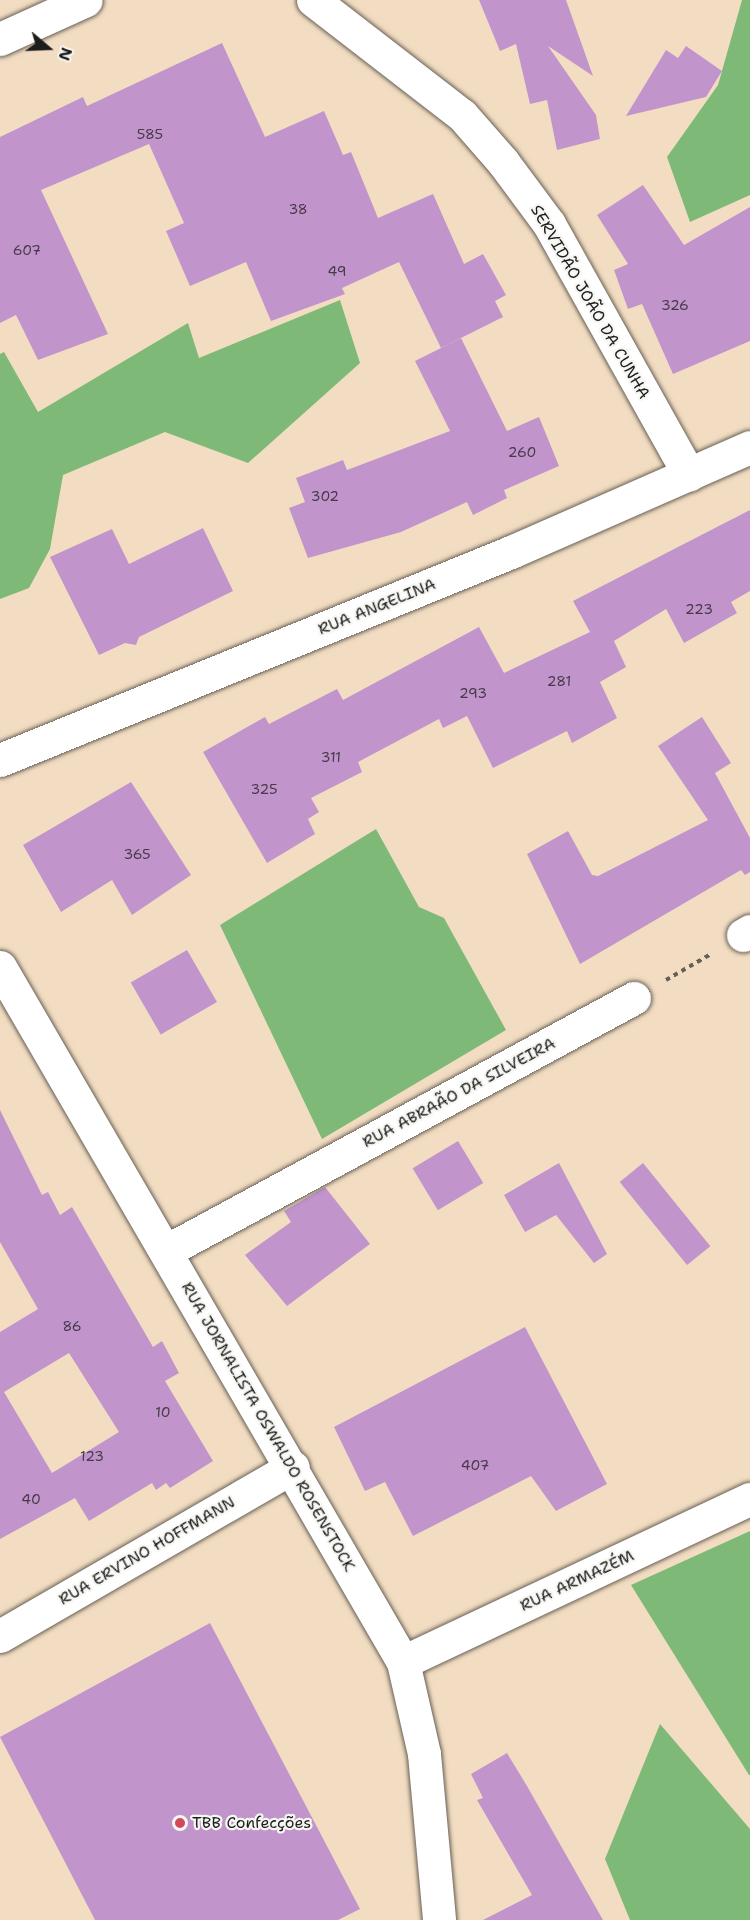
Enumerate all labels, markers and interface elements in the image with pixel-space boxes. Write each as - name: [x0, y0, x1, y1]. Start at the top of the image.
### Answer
- north arrow: [18, 18, 78, 78]
- text: N: [53, 45, 77, 63]
- house number: 585: [137, 126, 163, 142]
- house number: 38: [288, 201, 308, 217]
- street label: SERVIDÃO JOÃO DA CUNHA: [526, 202, 654, 402]
- house number: 607: [13, 242, 41, 258]
- house number: 49: [328, 263, 346, 279]
- house number: 326: [661, 297, 689, 313]
- house number: 260: [508, 444, 536, 460]
- house number: 302: [311, 488, 339, 504]
- street label: RUA ANGELINA: [315, 575, 439, 639]
- house number: 223: [685, 601, 713, 617]
- house number: 281: [547, 673, 571, 689]
- house number: 293: [459, 685, 487, 701]
- house number: 311: [321, 749, 341, 765]
- house number: 325: [251, 781, 277, 797]
- house number: 365: [123, 846, 151, 862]
- street label: RUA ABRAÃO DA SILVEIRA: [359, 1034, 559, 1152]
- street label: RUA JORNALISTA OSWALDO ROSENSTOCK: [177, 1279, 359, 1575]
- house number: 86: [62, 1318, 82, 1334]
- house number: 10: [155, 1404, 171, 1420]
- house number: 123: [80, 1448, 104, 1464]
- house number: 407: [461, 1457, 489, 1473]
- house number: 40: [21, 1491, 41, 1507]
- street label: RUA ERVINO HOFFMANN: [56, 1493, 238, 1609]
- street label: RUA ARMAZÉM: [517, 1546, 637, 1616]
- place label: TBB Confecções: [192, 1813, 311, 1833]
- marker: TBB Confecções: [173, 1816, 187, 1830]

